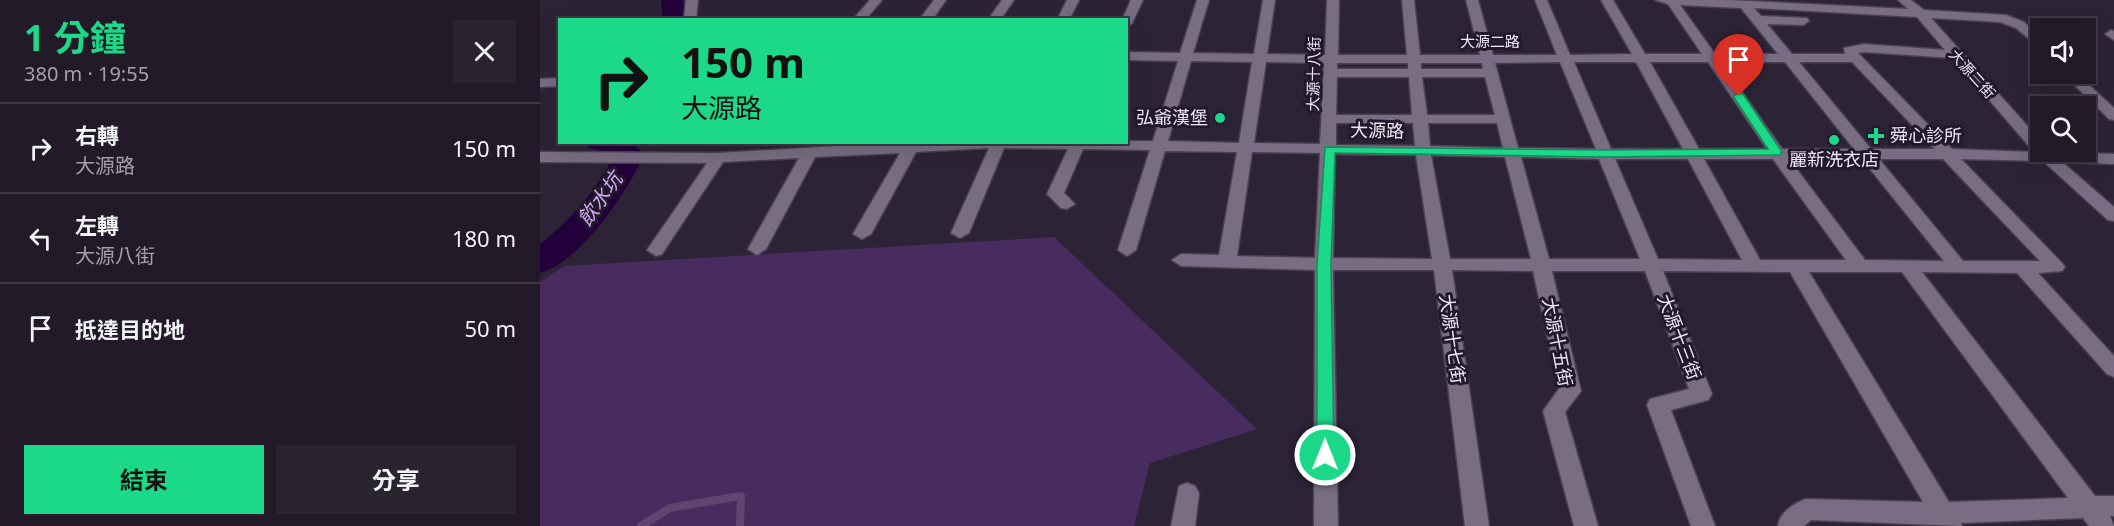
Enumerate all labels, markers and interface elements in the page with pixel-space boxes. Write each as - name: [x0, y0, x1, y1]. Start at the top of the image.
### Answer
- text: 1 分鐘: [24, 13, 126, 62]
- map controls: [2030, 18, 2096, 162]
- button: sound: [2030, 18, 2096, 84]
- button: close: [453, 20, 516, 83]
- street label: 大源二路: [1460, 31, 1520, 51]
- text: 150 m: [681, 33, 805, 90]
- pin: [1713, 34, 1764, 96]
- street label: 大源十八街: [1302, 36, 1324, 112]
- icon: right: [582, 42, 660, 120]
- icon: arrive: [1722, 43, 1755, 76]
- street label: 大源二街: [1945, 44, 2000, 102]
- text: 380 m · 19:55: [24, 60, 149, 87]
- text: 大源路: [681, 89, 762, 126]
- button: search: [2030, 96, 2096, 162]
- place label: 弘爺漢堡: [1136, 105, 1208, 129]
- marker: 弘爺漢堡: [1213, 111, 1227, 125]
- street label: 大源路: [1350, 118, 1404, 142]
- text: 右轉: [75, 120, 119, 150]
- place label: 舜心診所: [1890, 123, 1962, 147]
- marker: 舜心診所: [1867, 127, 1885, 145]
- icon: right: [24, 132, 57, 165]
- text: 150 m: [452, 133, 516, 163]
- marker: 麗新洗衣店: [1827, 133, 1841, 147]
- place label: 麗新洗衣店: [1789, 147, 1879, 171]
- text: 大源路: [75, 152, 135, 179]
- water label: 飲水坑: [571, 164, 630, 231]
- text: 左轉: [75, 210, 119, 240]
- icon: left: [24, 222, 57, 255]
- text: 180 m: [452, 223, 516, 253]
- text: 大源八街: [75, 242, 155, 269]
- street label: 大源十三街: [1653, 290, 1707, 383]
- street label: 大源十七街: [1435, 293, 1471, 385]
- street label: 大源十五街: [1538, 295, 1578, 388]
- icon: arrive: [24, 312, 57, 345]
- text: 50 m: [465, 313, 516, 343]
- text: 抵達目的地: [75, 314, 185, 344]
- position arrow: [1293, 423, 1357, 487]
- button: 結束: [24, 445, 264, 514]
- button: 分享: [276, 445, 516, 514]

